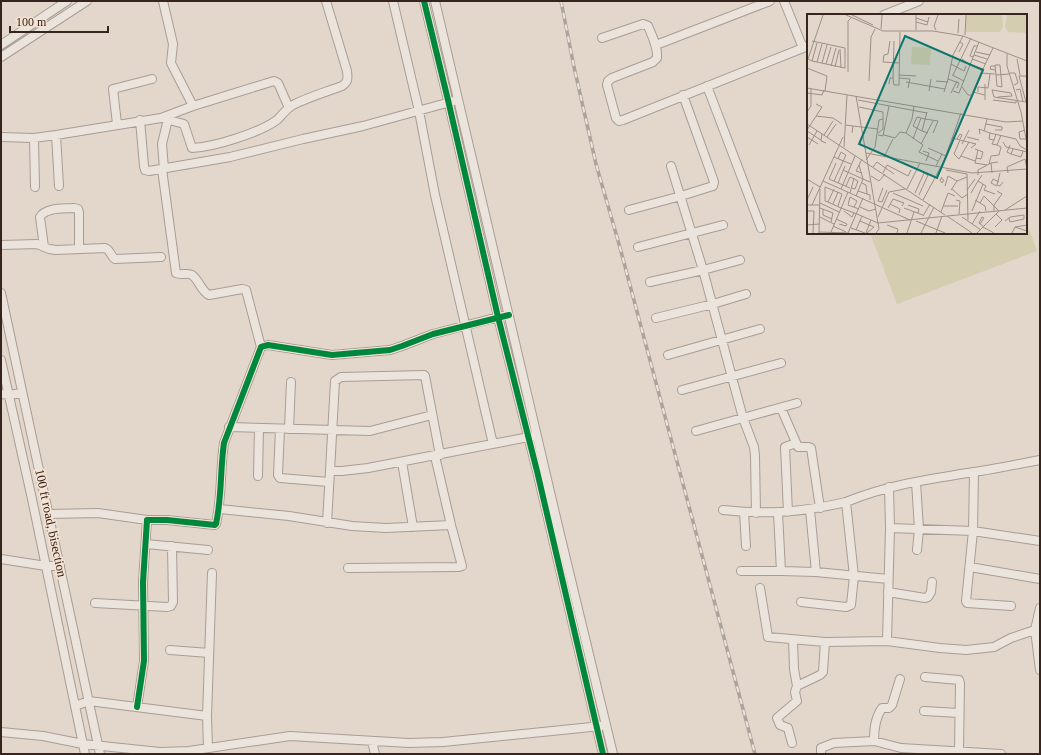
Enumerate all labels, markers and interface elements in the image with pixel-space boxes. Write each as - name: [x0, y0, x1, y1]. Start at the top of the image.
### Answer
- scale bar: [10, 8, 108, 34]
- inset map: [807, 14, 1027, 234]
- text: 100 m: [16, 15, 47, 29]
- street label: 100 ft road, bisection: [32, 467, 70, 579]

